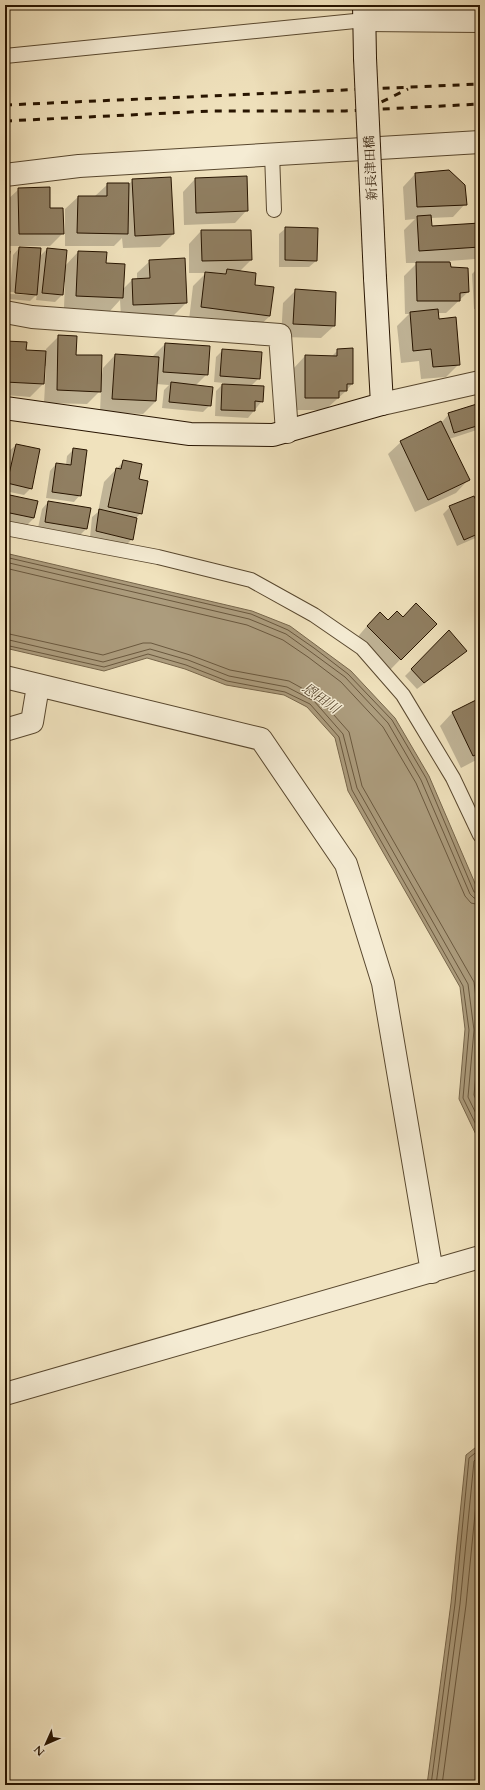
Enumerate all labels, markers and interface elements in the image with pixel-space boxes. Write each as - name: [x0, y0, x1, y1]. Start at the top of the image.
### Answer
- street label: 新長津田橋: [360, 135, 382, 201]
- water label: 恩田川: [298, 679, 345, 719]
- north arrow: [26, 1724, 66, 1764]
- text: N: [30, 1742, 48, 1759]

